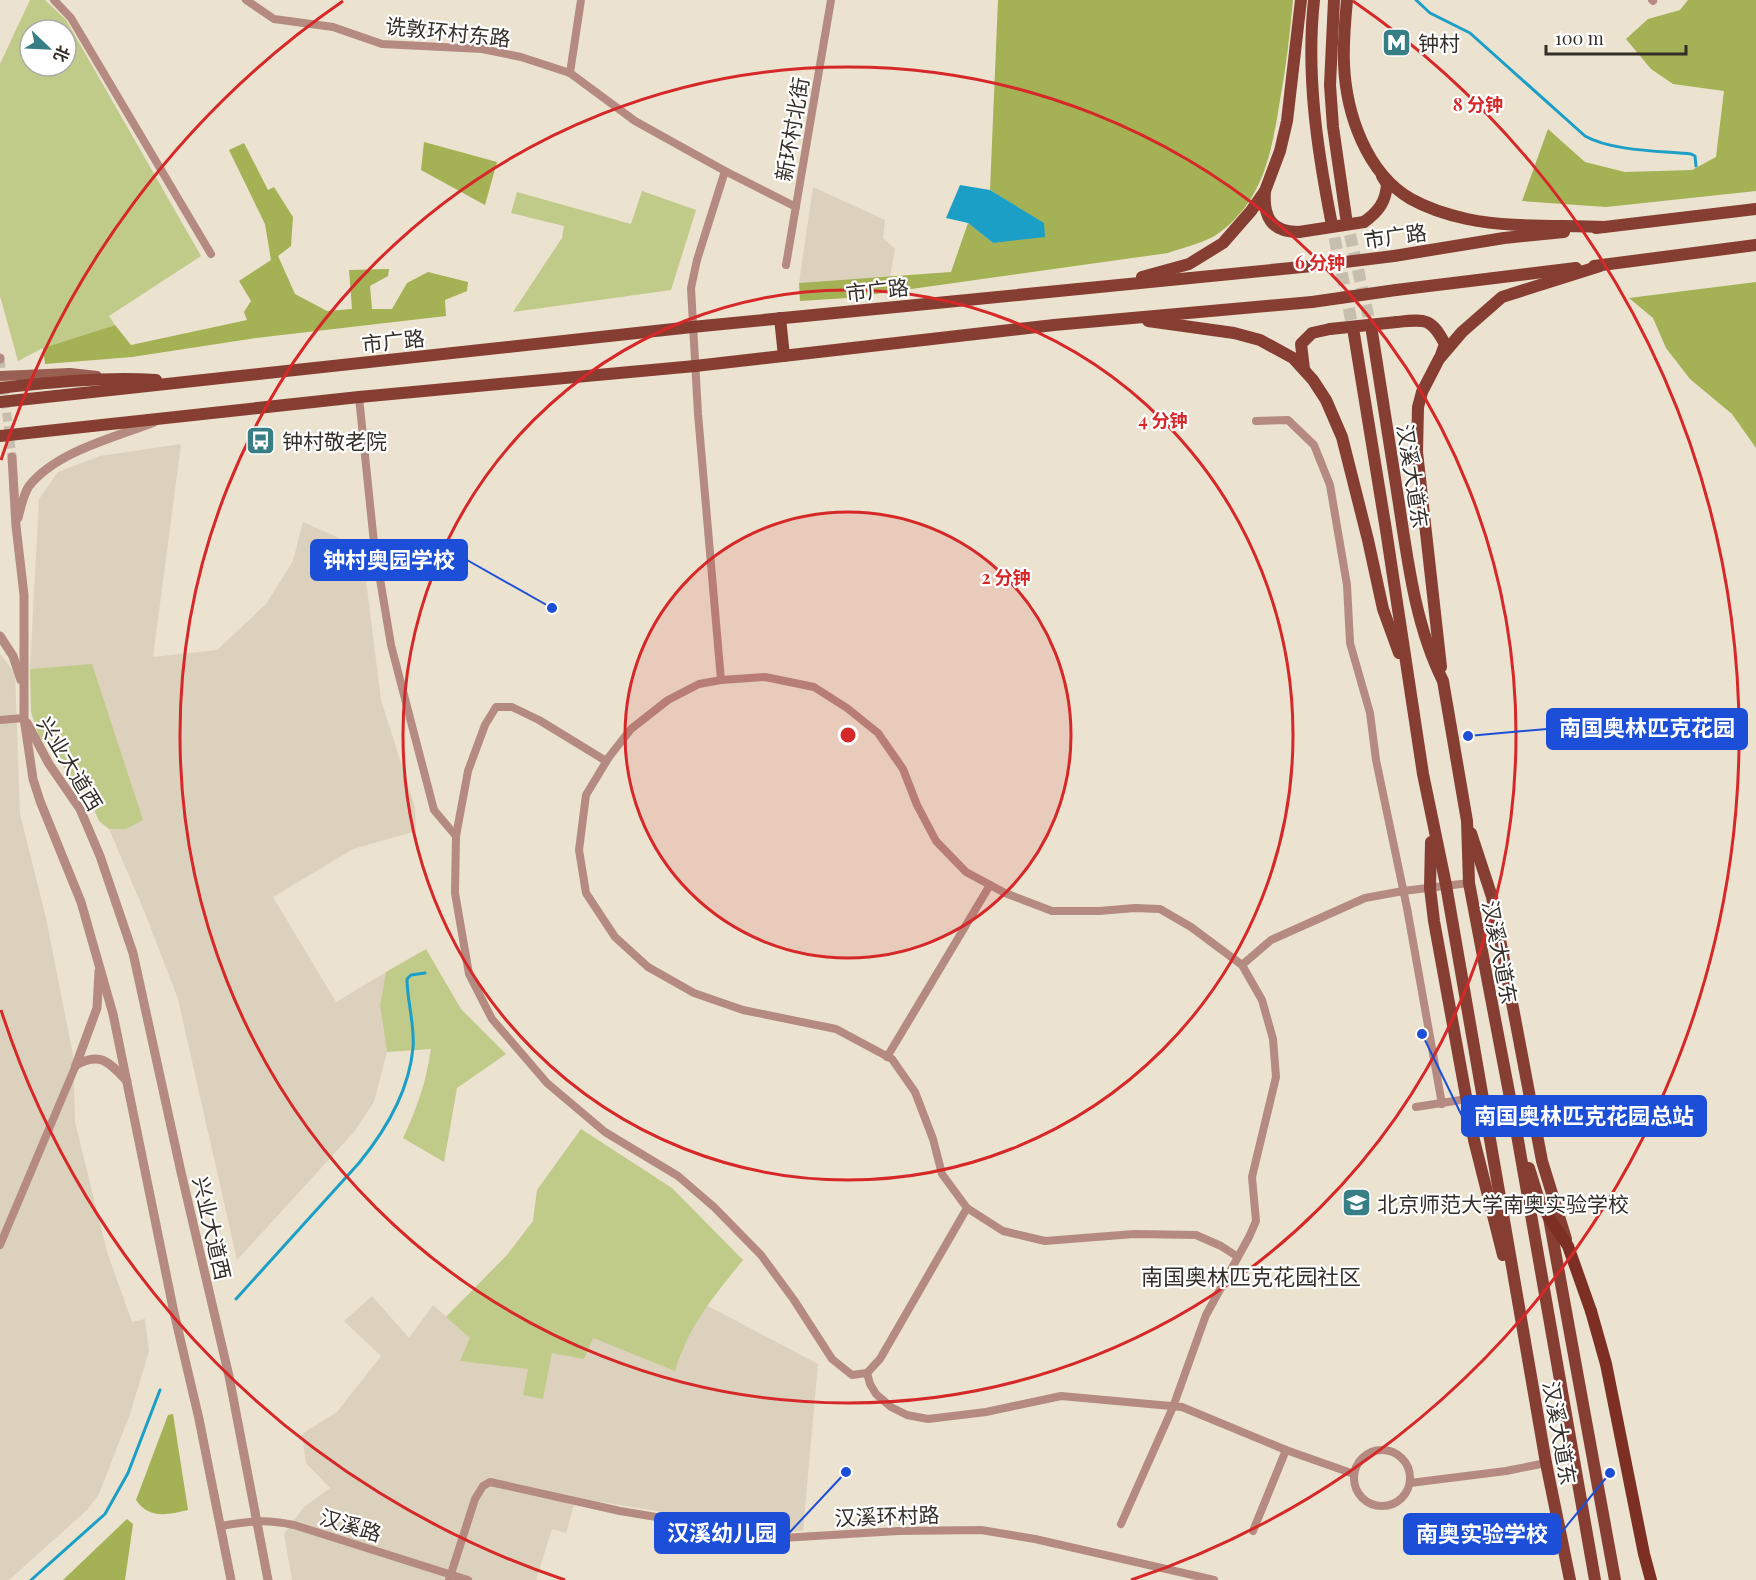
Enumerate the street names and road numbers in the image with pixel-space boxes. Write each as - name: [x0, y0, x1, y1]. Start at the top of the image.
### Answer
- street label: 诜敦环村东路: [384, 10, 512, 52]
- street label: 新环村北街: [768, 75, 814, 183]
- street label: 市广路: [1362, 217, 1428, 253]
- street label: 市广路: [844, 272, 910, 306]
- street label: 市广路: [360, 323, 426, 357]
- street label: 汉溪大道东: [1392, 422, 1436, 530]
- street label: 兴业大道西: [32, 711, 110, 815]
- street label: 汉溪大道东: [1477, 898, 1525, 1006]
- street label: 兴业大道西: [188, 1174, 238, 1282]
- street label: 汉溪大道东: [1538, 1379, 1584, 1487]
- street label: 汉溪环村路: [834, 1499, 940, 1531]
- street label: 汉溪路: [317, 1501, 385, 1547]

